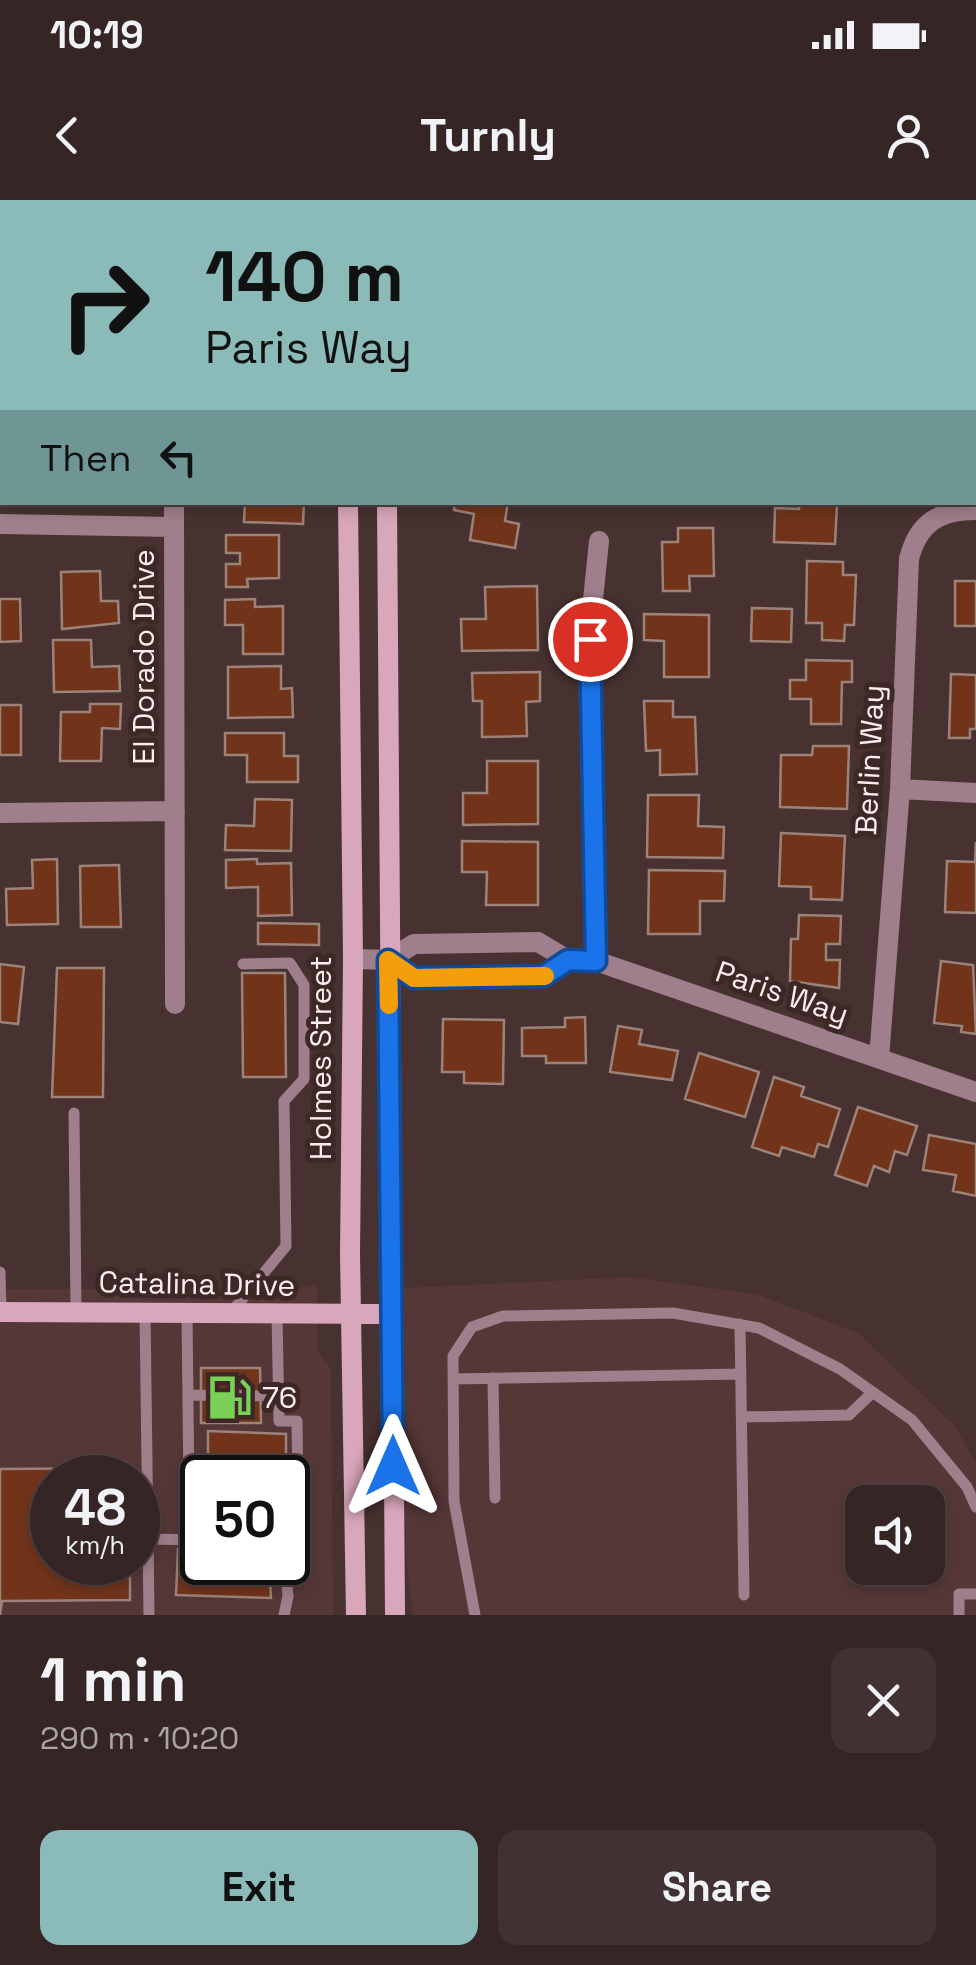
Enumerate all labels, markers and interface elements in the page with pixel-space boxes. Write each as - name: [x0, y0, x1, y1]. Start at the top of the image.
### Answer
- text: 10:19: [50, 11, 144, 59]
- text: Turnly: [420, 107, 556, 164]
- icon: back: [40, 108, 95, 163]
- icon: person: [881, 108, 936, 163]
- text: 140 m: [205, 232, 404, 321]
- icon: right: [40, 240, 170, 370]
- text: Paris Way: [205, 319, 412, 376]
- icon: left: [151, 430, 206, 485]
- text: Then: [40, 434, 131, 482]
- street label: El Dorado Drive: [124, 549, 163, 765]
- pin: [548, 597, 633, 682]
- icon: arrive: [563, 612, 618, 667]
- street label: Berlin Way: [846, 684, 893, 836]
- street label: Paris Way: [711, 952, 854, 1033]
- street label: Holmes Street: [301, 956, 340, 1160]
- street label: Catalina Drive: [98, 1262, 296, 1305]
- fuel station icon: 76: [205, 1374, 253, 1422]
- place label: 76: [262, 1378, 297, 1417]
- position arrow: [341, 1414, 445, 1518]
- speed limit sign: 50: [180, 1455, 310, 1585]
- text: 48: [64, 1476, 126, 1540]
- map controls: [845, 1485, 945, 1585]
- button: sound: [845, 1485, 945, 1585]
- text: km/h: [65, 1529, 125, 1561]
- text: 1 min: [40, 1642, 187, 1719]
- button: close: [831, 1648, 936, 1753]
- text: 290 m · 10:20: [40, 1718, 239, 1758]
- button: Exit: [40, 1830, 478, 1945]
- button: Share: [498, 1830, 936, 1945]

